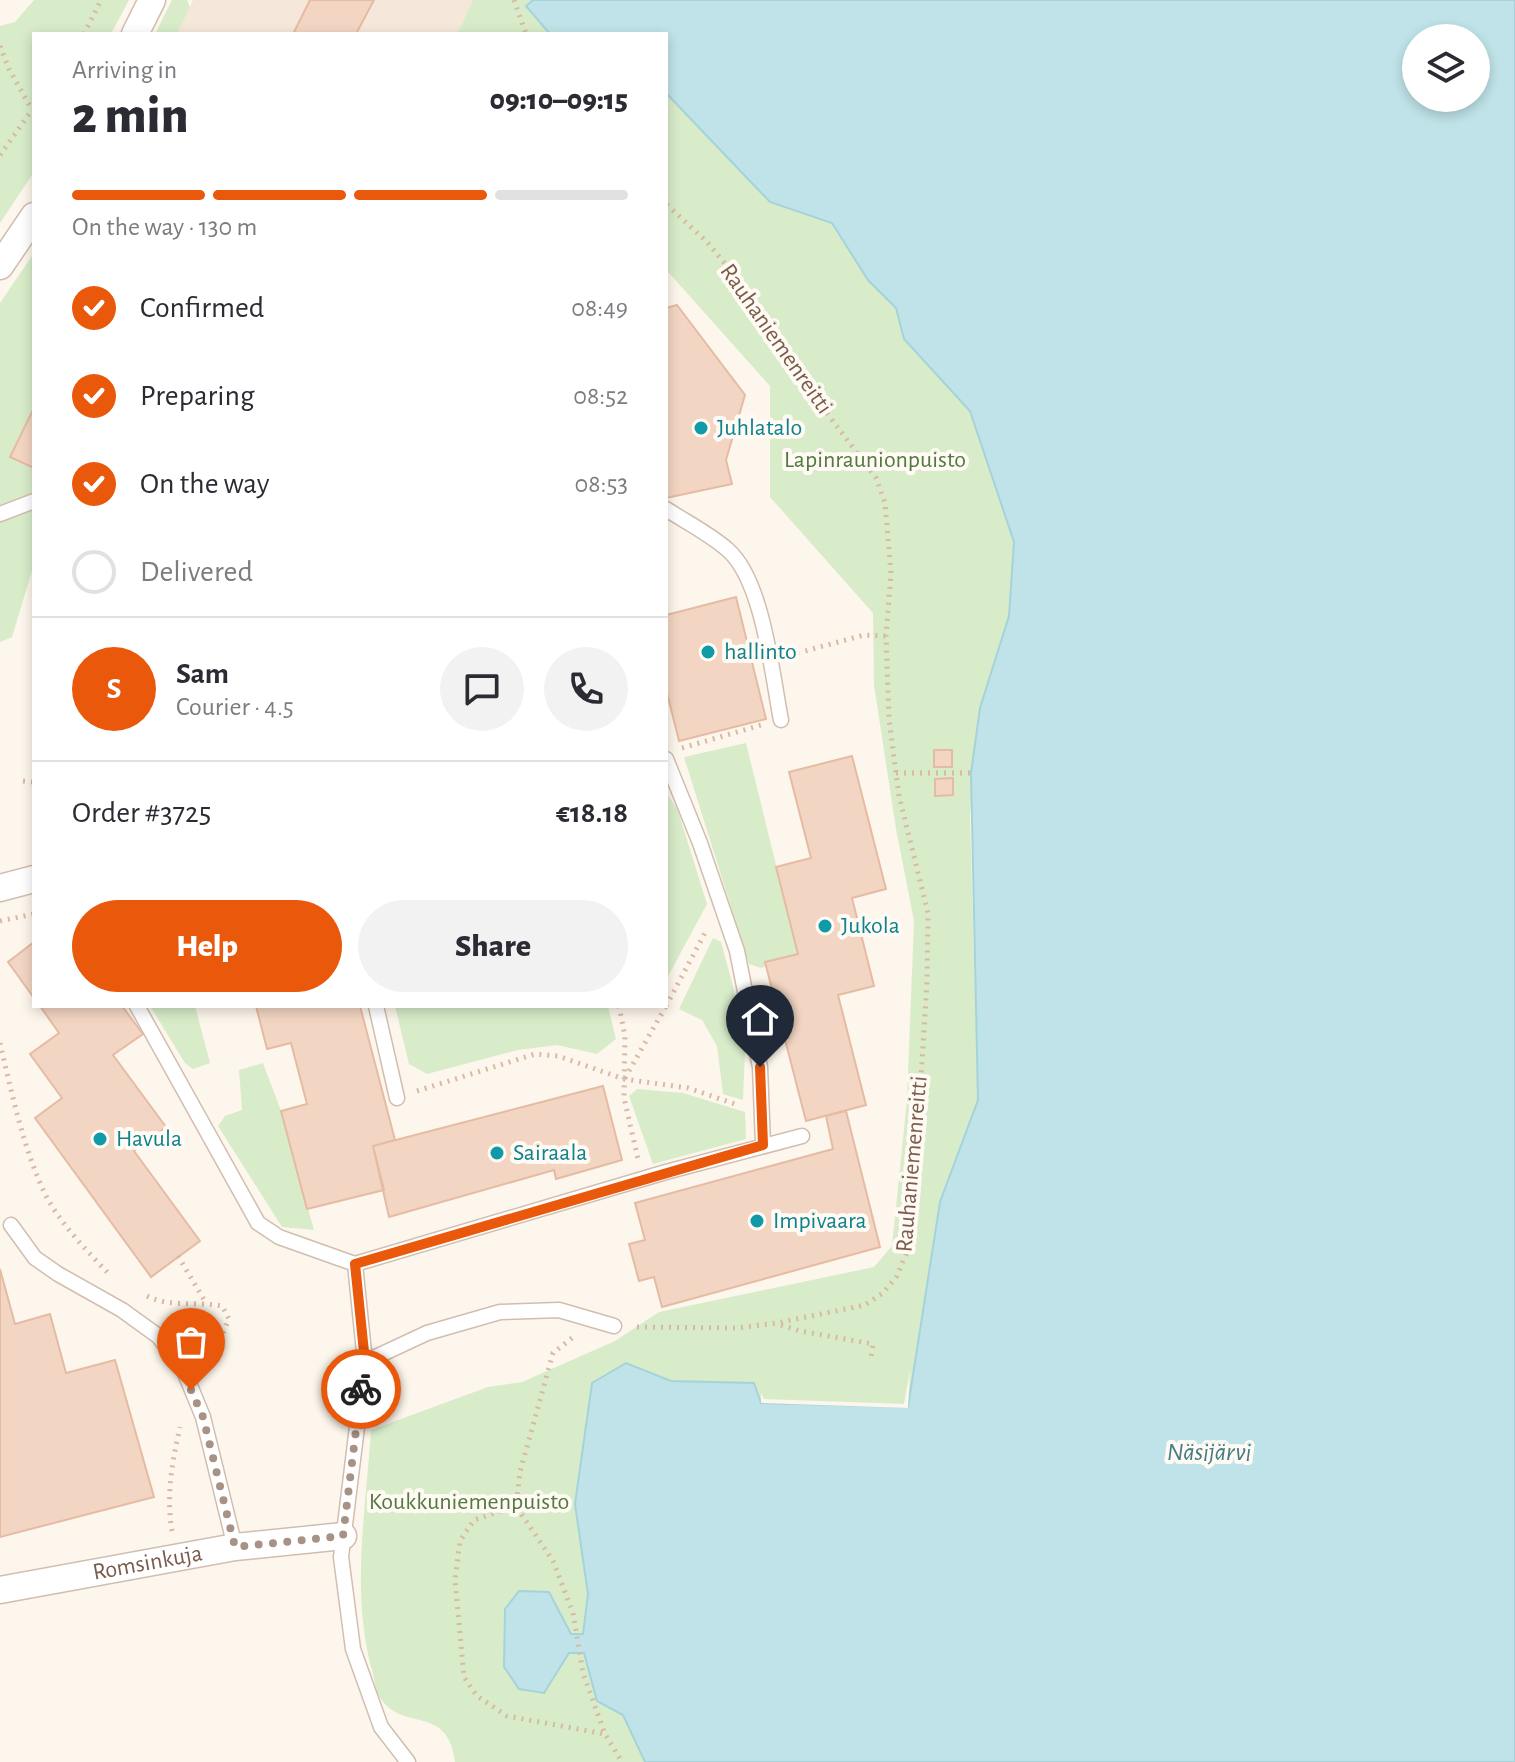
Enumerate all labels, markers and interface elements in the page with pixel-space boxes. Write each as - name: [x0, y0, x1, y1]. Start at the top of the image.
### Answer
- map controls: [1402, 24, 1490, 112]
- button: layers: [1402, 24, 1490, 112]
- text: Arriving in: [72, 57, 177, 83]
- text: 09:10–09:15: [490, 85, 628, 115]
- text: 2 min: [72, 90, 188, 142]
- text: On the way · 130 m: [72, 214, 257, 240]
- street label: Rauhaniemenreitti: [715, 260, 837, 418]
- icon: check: [72, 286, 116, 330]
- text: Confirmed: [140, 293, 264, 323]
- text: 08:49: [571, 295, 628, 321]
- icon: check: [72, 374, 116, 418]
- text: Preparing: [140, 381, 255, 411]
- text: 08:52: [573, 383, 628, 409]
- place label: Juhlatalo: [717, 416, 802, 440]
- marker: Juhlatalo: [692, 419, 710, 437]
- park label: Lapinraunionpuisto: [784, 448, 966, 472]
- icon: check: [72, 462, 116, 506]
- text: On the way: [140, 469, 269, 499]
- text: 08:53: [574, 471, 628, 497]
- text: Delivered: [140, 557, 253, 587]
- place label: hallinto: [724, 640, 797, 664]
- marker: hallinto: [699, 643, 717, 661]
- button: chat: [440, 647, 524, 731]
- button: phone: [544, 647, 628, 731]
- text: Sam: [176, 659, 229, 689]
- text: S: [107, 674, 121, 704]
- text: Courier · 4.5: [176, 694, 294, 720]
- text: Order #3725: [72, 798, 211, 828]
- text: €18.18: [556, 798, 628, 828]
- button: Help: [72, 900, 342, 992]
- button: Share: [358, 900, 628, 992]
- place label: Jukola: [841, 914, 900, 938]
- marker: Jukola: [816, 917, 834, 935]
- pin: [726, 985, 794, 1067]
- icon: home: [738, 997, 782, 1041]
- street label: Rauhaniemenreitti: [892, 1075, 932, 1253]
- place label: Havula: [116, 1127, 182, 1151]
- marker: Havula: [91, 1130, 109, 1148]
- place label: Sairaala: [513, 1141, 587, 1165]
- marker: Sairaala: [488, 1144, 506, 1162]
- place label: Impivaara: [773, 1209, 867, 1233]
- marker: Impivaara: [748, 1212, 766, 1230]
- pin: [157, 1308, 225, 1390]
- icon: bag: [169, 1320, 213, 1364]
- courier: [321, 1349, 401, 1429]
- icon: bike: [339, 1367, 383, 1411]
- water label: Näsijärvi: [1167, 1439, 1251, 1465]
- park label: Koukkuniemenpuisto: [369, 1490, 569, 1514]
- street label: Romsinkuja: [91, 1541, 204, 1585]

